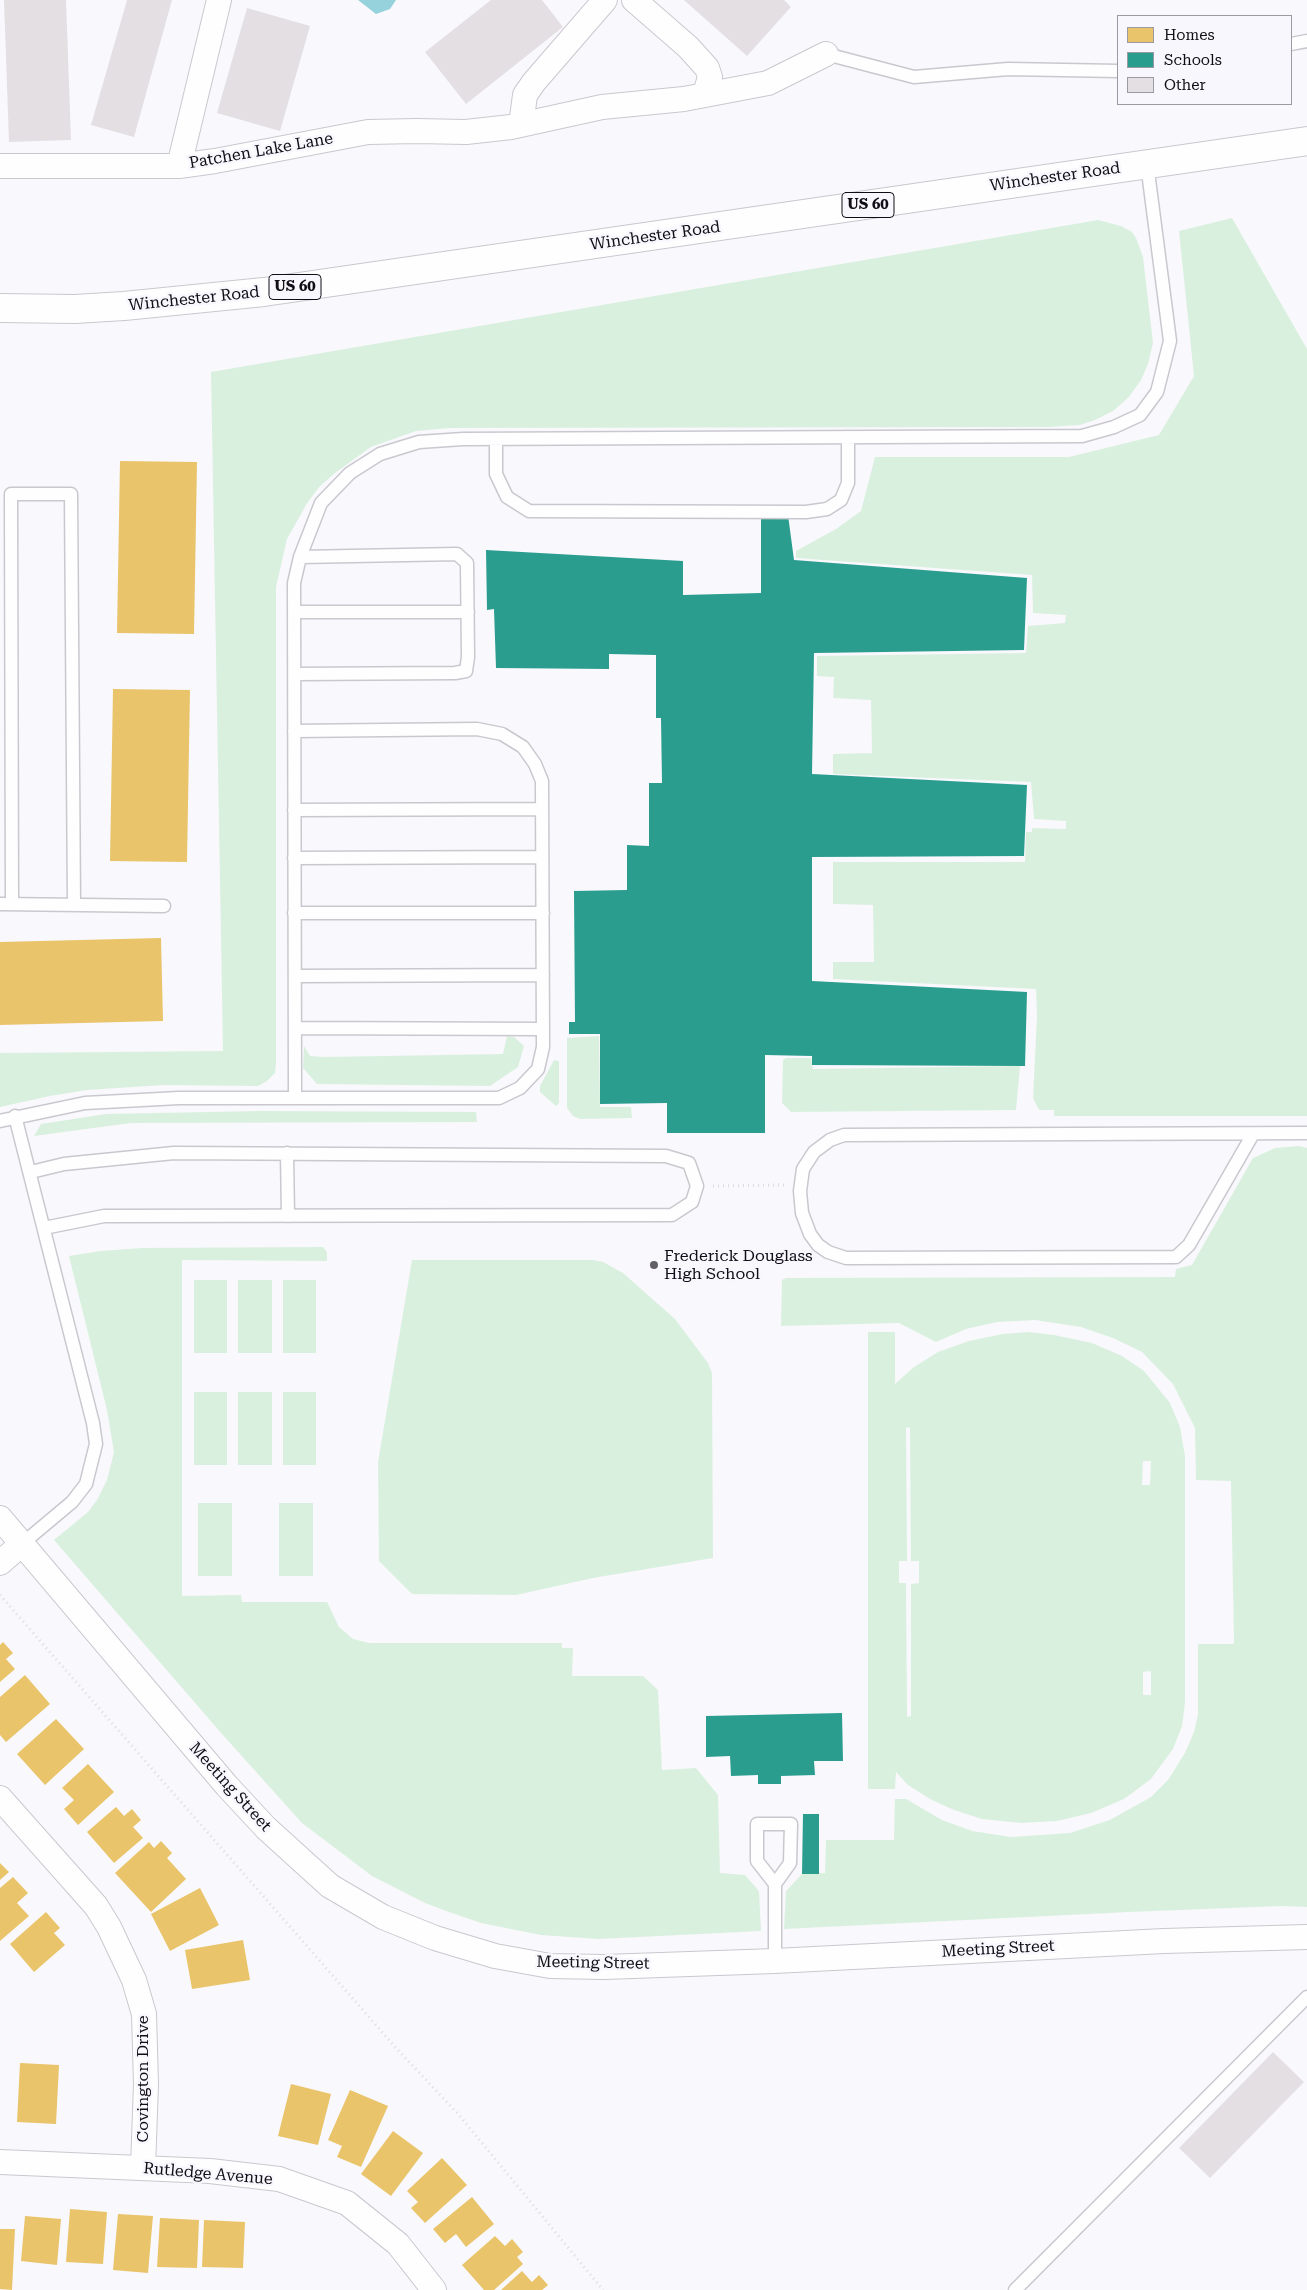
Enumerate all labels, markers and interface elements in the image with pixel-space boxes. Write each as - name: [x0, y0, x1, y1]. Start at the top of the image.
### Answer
- legend: [1117, 15, 1292, 105]
- text: Homes: [1164, 26, 1215, 44]
- text: Schools: [1164, 51, 1222, 69]
- text: Other: [1164, 76, 1206, 94]
- street label: Patchen Lake Lane: [188, 129, 334, 173]
- street label: Winchester Road: [988, 158, 1122, 196]
- road number: US 60: [842, 192, 894, 218]
- street label: Winchester Road: [588, 217, 722, 255]
- road number: US 60: [269, 274, 321, 300]
- street label: Winchester Road: [127, 283, 261, 315]
- place label: Frederick Douglass High School: [664, 1246, 813, 1284]
- marker: Frederick Douglass High School: [648, 1259, 660, 1271]
- street label: Meeting Street: [185, 1739, 275, 1835]
- street label: Meeting Street: [941, 1936, 1055, 1962]
- street label: Meeting Street: [536, 1952, 650, 1974]
- street label: Covington Drive: [133, 2016, 153, 2142]
- street label: Rutledge Avenue: [143, 2159, 273, 2189]

